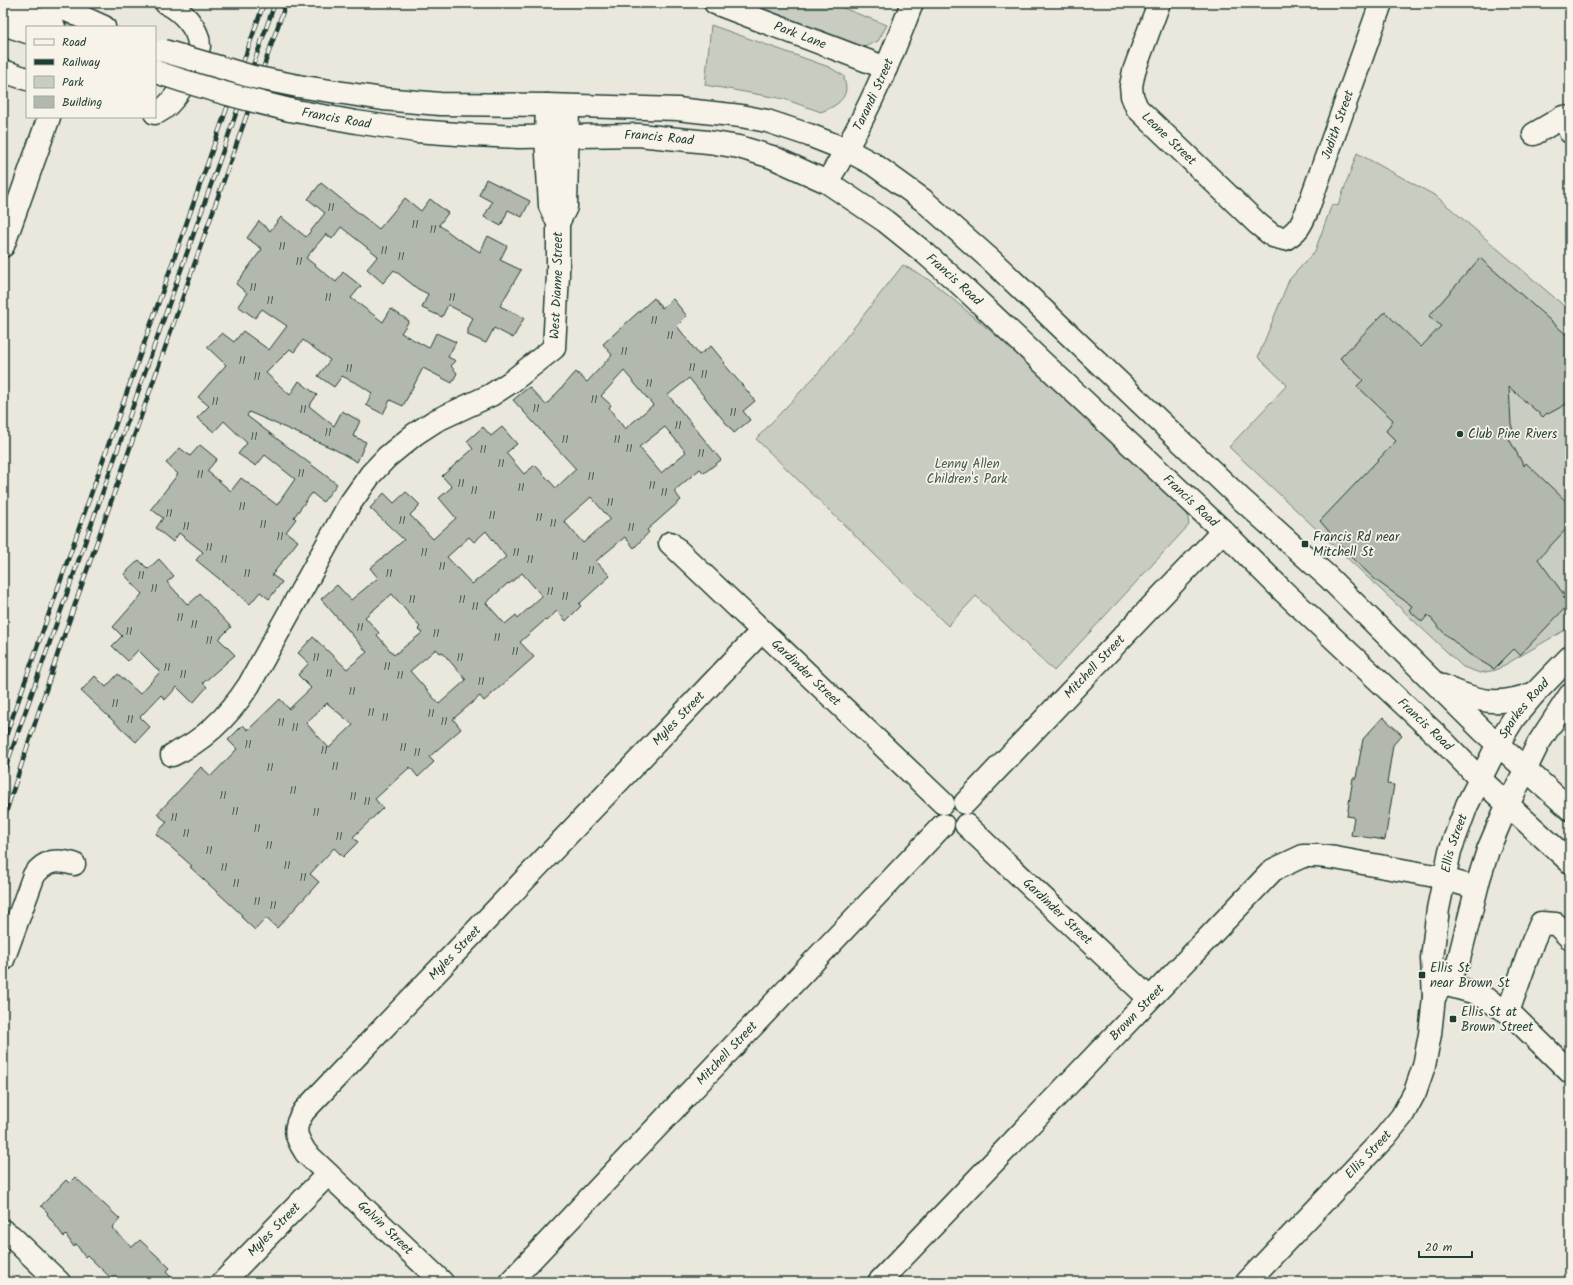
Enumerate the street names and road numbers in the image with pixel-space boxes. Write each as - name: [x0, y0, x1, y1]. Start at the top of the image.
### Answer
- street label: Park Lane: [771, 16, 830, 55]
- street label: Tarandi Street: [847, 54, 900, 135]
- street label: Judith Street: [1316, 86, 1360, 162]
- street label: Francis Road: [300, 102, 373, 135]
- street label: Leone Street: [1136, 107, 1202, 171]
- street label: Francis Road: [624, 124, 695, 151]
- street label: West Dianne Street: [544, 231, 569, 340]
- street label: Francis Road: [921, 248, 987, 311]
- street label: Francis Road: [1158, 469, 1224, 533]
- street label: Mitchell Street: [1059, 629, 1131, 703]
- street label: Gardinder Street: [766, 634, 847, 712]
- street label: Sparkes Road: [1493, 673, 1555, 743]
- street label: Myles Street: [647, 686, 711, 751]
- street label: Francis Road: [1392, 693, 1458, 756]
- street label: Ellis Street: [1435, 810, 1474, 875]
- street label: Gardinder Street: [1018, 873, 1098, 951]
- street label: Myles Street: [423, 920, 487, 985]
- street label: Brown Street: [1104, 978, 1170, 1046]
- street label: Mitchell Street: [691, 1016, 763, 1090]
- street label: Ellis Street: [1340, 1125, 1398, 1184]
- street label: Galvin Street: [352, 1196, 418, 1261]
- street label: Myles Street: [242, 1197, 306, 1262]

